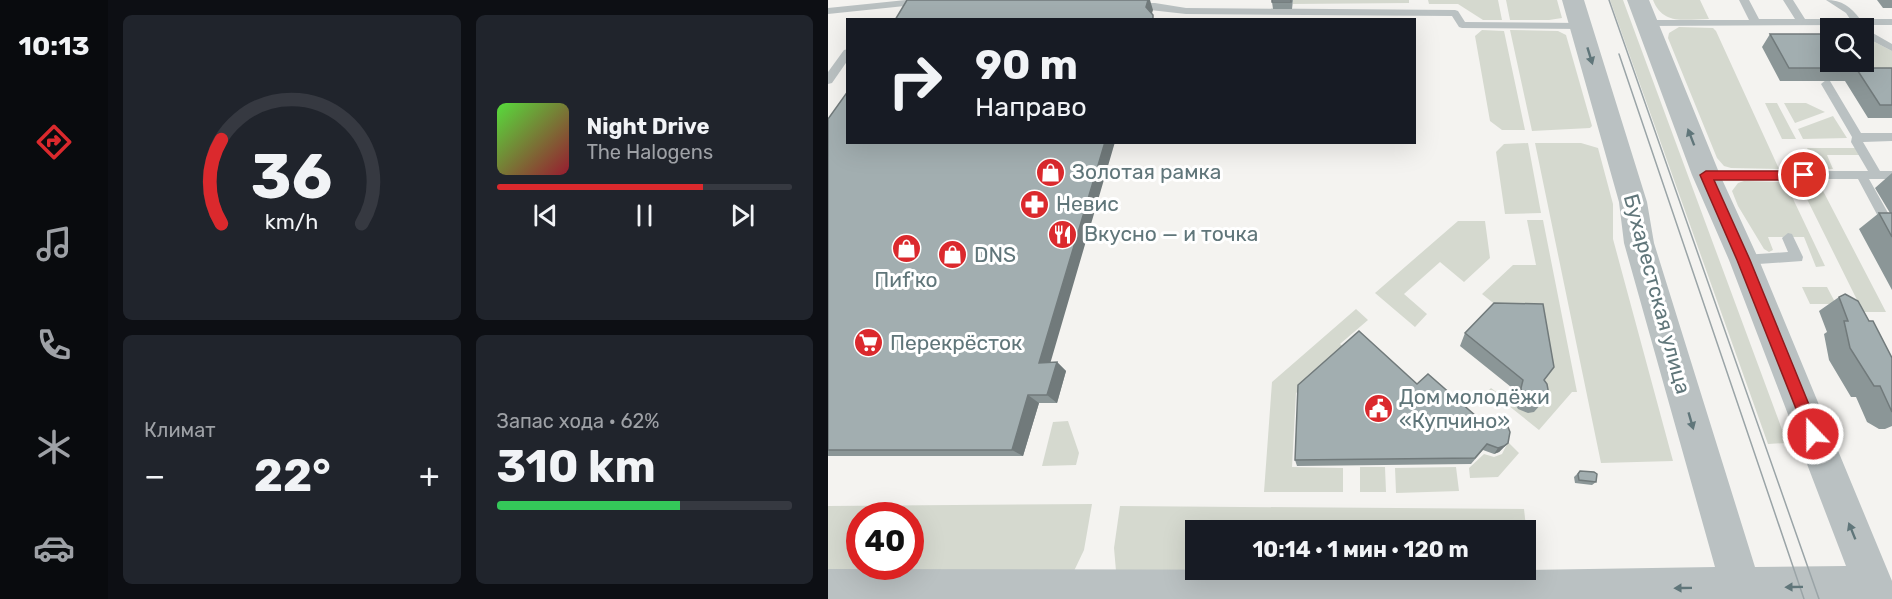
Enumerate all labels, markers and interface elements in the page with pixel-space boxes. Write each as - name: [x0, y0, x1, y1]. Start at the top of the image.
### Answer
- map controls: [1820, 18, 1874, 72]
- button: search: [1820, 18, 1874, 72]
- text: 10:13: [19, 30, 89, 62]
- text: 90 m: [975, 40, 1078, 90]
- icon: right: [876, 42, 954, 120]
- one-way arrow: [1586, 47, 1595, 65]
- text: Направо: [975, 91, 1087, 123]
- text: Night Drive: [587, 113, 709, 140]
- icon: directions: [33, 121, 75, 163]
- one-way arrow: [1686, 128, 1695, 146]
- text: The Halogens: [587, 140, 713, 164]
- text: 36: [251, 141, 333, 215]
- pin: [1778, 149, 1829, 200]
- shop icon: Золотая рамка: [1035, 156, 1067, 188]
- icon: arrive: [1787, 158, 1820, 191]
- place label: Золотая рамка: [1072, 159, 1221, 184]
- pharmacy icon: Невис: [1019, 188, 1051, 220]
- place label: Невис: [1056, 191, 1119, 216]
- street label: Бухарестская улица: [1619, 191, 1696, 397]
- icon: previous: [529, 199, 562, 232]
- icon: pause: [628, 199, 661, 232]
- icon: next: [726, 199, 759, 232]
- text: km/h: [265, 210, 319, 235]
- restaurant icon: Вкусно — и точка: [1047, 218, 1079, 250]
- place label: Вкусно — и точка: [1084, 221, 1258, 246]
- icon: music: [33, 223, 75, 265]
- shop icon: Пиf'ко: [890, 233, 922, 265]
- shop icon: DNS: [937, 239, 969, 271]
- place label: DNS: [974, 242, 1016, 267]
- place label: Пиf'ко: [874, 267, 938, 292]
- icon: phone: [33, 324, 75, 366]
- supermarket icon: Перекрёсток: [853, 327, 885, 359]
- place label: Перекрёсток: [890, 330, 1022, 355]
- place label: Дом молодёжи «Купчино»: [1399, 384, 1550, 433]
- public building icon: Дом молодёжи «Купчино»: [1362, 393, 1394, 425]
- position arrow: [1781, 402, 1845, 466]
- text: Запас хода · 62%: [497, 409, 660, 433]
- one-way arrow: [1687, 412, 1696, 430]
- text: Климат: [144, 418, 216, 442]
- icon: climate: [33, 426, 75, 468]
- text: 310 km: [497, 440, 656, 493]
- text: 22°: [254, 449, 331, 502]
- text: −: [144, 456, 165, 495]
- text: +: [419, 456, 439, 495]
- speed limit sign: 40: [846, 502, 924, 580]
- one-way arrow: [1847, 522, 1857, 540]
- icon: car: [33, 527, 75, 569]
- text: 10:14 · 1 мин · 120 m: [1252, 536, 1469, 563]
- one-way arrow: [1785, 582, 1804, 591]
- one-way arrow: [1673, 583, 1692, 593]

